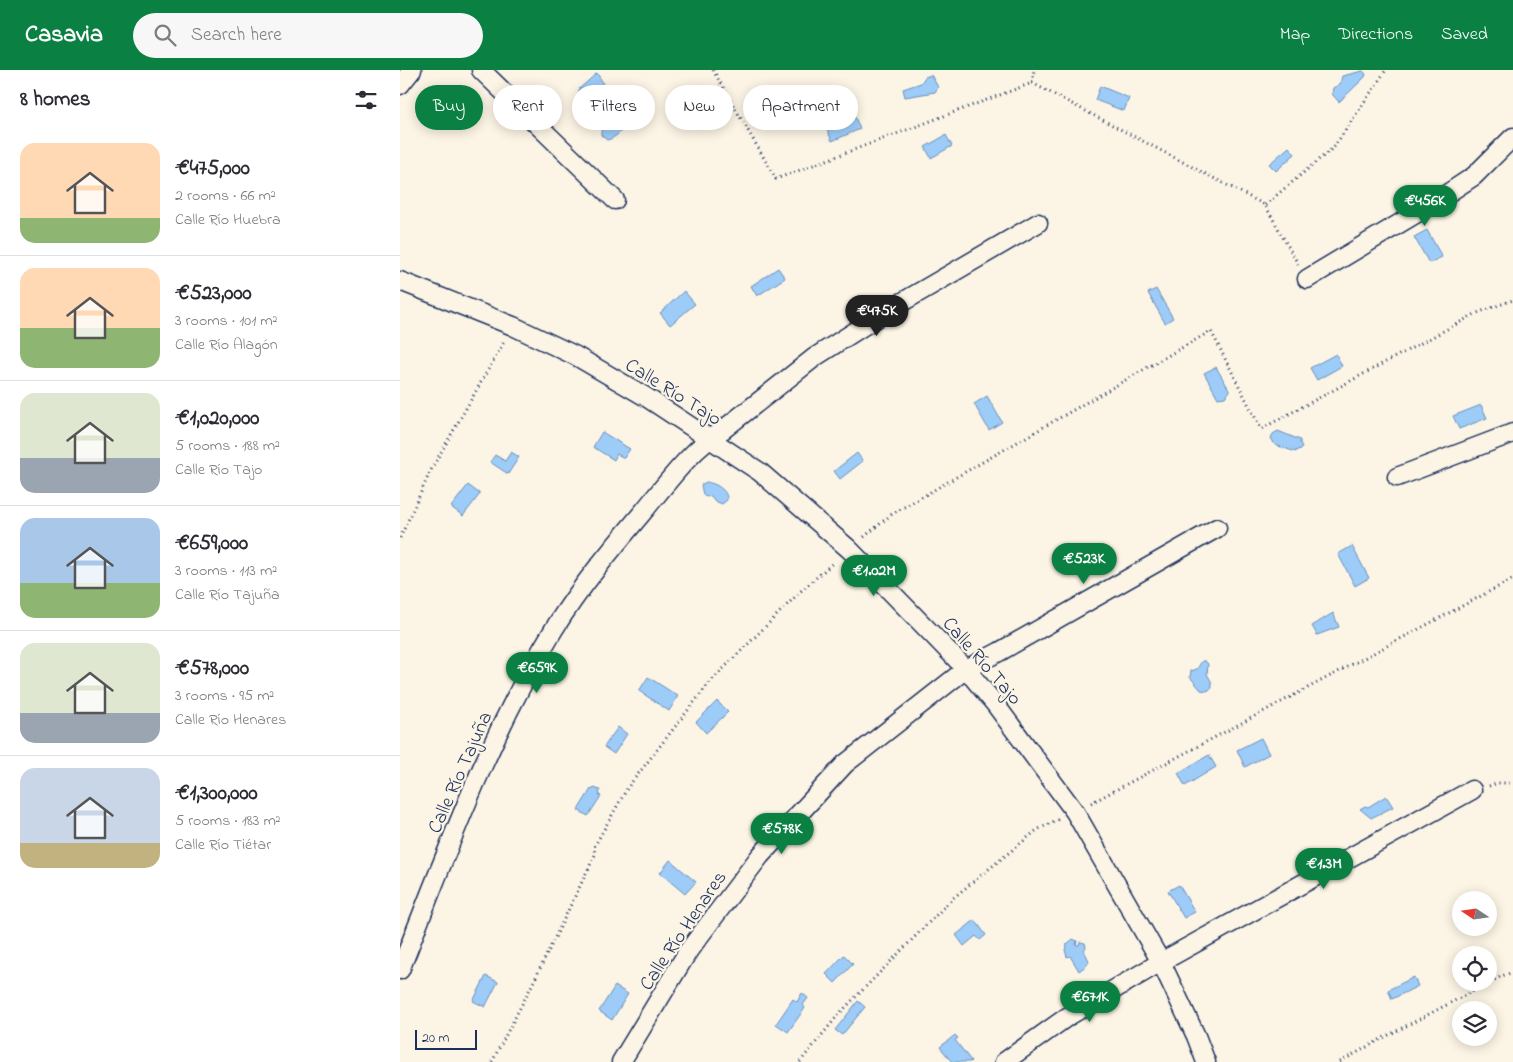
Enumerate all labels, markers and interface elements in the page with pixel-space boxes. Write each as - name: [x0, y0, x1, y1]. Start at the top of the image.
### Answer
- search box: [133, 13, 483, 58]
- text: Casavia: [25, 18, 103, 53]
- icon: search: [151, 21, 179, 49]
- text: Search here: [191, 22, 282, 49]
- text: Map: [1280, 22, 1310, 48]
- text: Directions: [1338, 22, 1413, 48]
- text: Saved: [1441, 22, 1488, 48]
- text: 8 homes: [20, 85, 90, 115]
- chip: Buy: [415, 85, 483, 130]
- chip: Rent: [493, 85, 562, 130]
- chip: Filters: [572, 85, 655, 130]
- chip: New: [665, 85, 733, 130]
- chip: Apartment: [743, 85, 858, 130]
- icon: filters: [352, 86, 380, 114]
- text: €475,000: [175, 154, 250, 184]
- icon: home: [60, 163, 120, 223]
- text: 2 rooms · 66 m²: [175, 184, 276, 208]
- pin: €456K: [1390, 184, 1460, 227]
- text: €456K: [1404, 189, 1446, 213]
- text: Calle Río Huebra: [175, 208, 281, 232]
- text: €523,000: [175, 279, 252, 309]
- icon: home: [60, 288, 120, 348]
- pin: €475K: [842, 294, 912, 337]
- text: €475K: [856, 299, 898, 323]
- text: 3 rooms · 101 m²: [175, 309, 277, 333]
- text: Calle Río Alagón: [175, 333, 278, 357]
- street label: Calle Río Tajo: [619, 352, 727, 434]
- text: €1,020,000: [175, 404, 259, 434]
- icon: home: [60, 413, 120, 473]
- text: 5 rooms · 188 m²: [175, 434, 280, 458]
- text: Calle Río Tajo: [175, 458, 262, 482]
- text: €659,000: [175, 529, 248, 559]
- icon: home: [60, 538, 120, 598]
- pin: €523K: [1049, 542, 1119, 585]
- text: €523K: [1063, 547, 1105, 571]
- pin: €1.02M: [833, 554, 915, 597]
- text: 3 rooms · 113 m²: [175, 559, 277, 583]
- text: €1.02M: [852, 559, 896, 583]
- text: Calle Río Tajuña: [175, 583, 280, 607]
- street label: Calle Río Tajo: [934, 611, 1028, 712]
- pin: €659K: [502, 652, 572, 694]
- text: €578,000: [175, 654, 249, 684]
- text: €659K: [517, 656, 557, 680]
- icon: home: [60, 663, 120, 723]
- text: 3 rooms · 95 m²: [175, 684, 274, 708]
- street label: Calle Río Tajuña: [421, 707, 501, 839]
- text: Calle Río Henares: [175, 708, 286, 732]
- text: €1,300,000: [175, 779, 258, 809]
- icon: home: [60, 788, 120, 848]
- text: 5 rooms · 183 m²: [175, 809, 281, 833]
- pin: €578K: [747, 812, 817, 855]
- text: €578K: [762, 817, 802, 841]
- text: Calle Río Tiétar: [175, 833, 271, 857]
- pin: €1.3M: [1289, 848, 1359, 890]
- text: €1.3M: [1306, 852, 1342, 876]
- street label: Calle Río Henares: [633, 866, 735, 997]
- north arrow: [1452, 891, 1498, 936]
- map controls: [1452, 891, 1497, 1046]
- button: locate: [1452, 946, 1497, 991]
- pin: €671K: [1055, 980, 1125, 1023]
- text: €671K: [1071, 985, 1109, 1009]
- button: layers: [1452, 1001, 1497, 1046]
- scale bar: [415, 1027, 478, 1050]
- text: 20 m: [422, 1028, 449, 1049]

